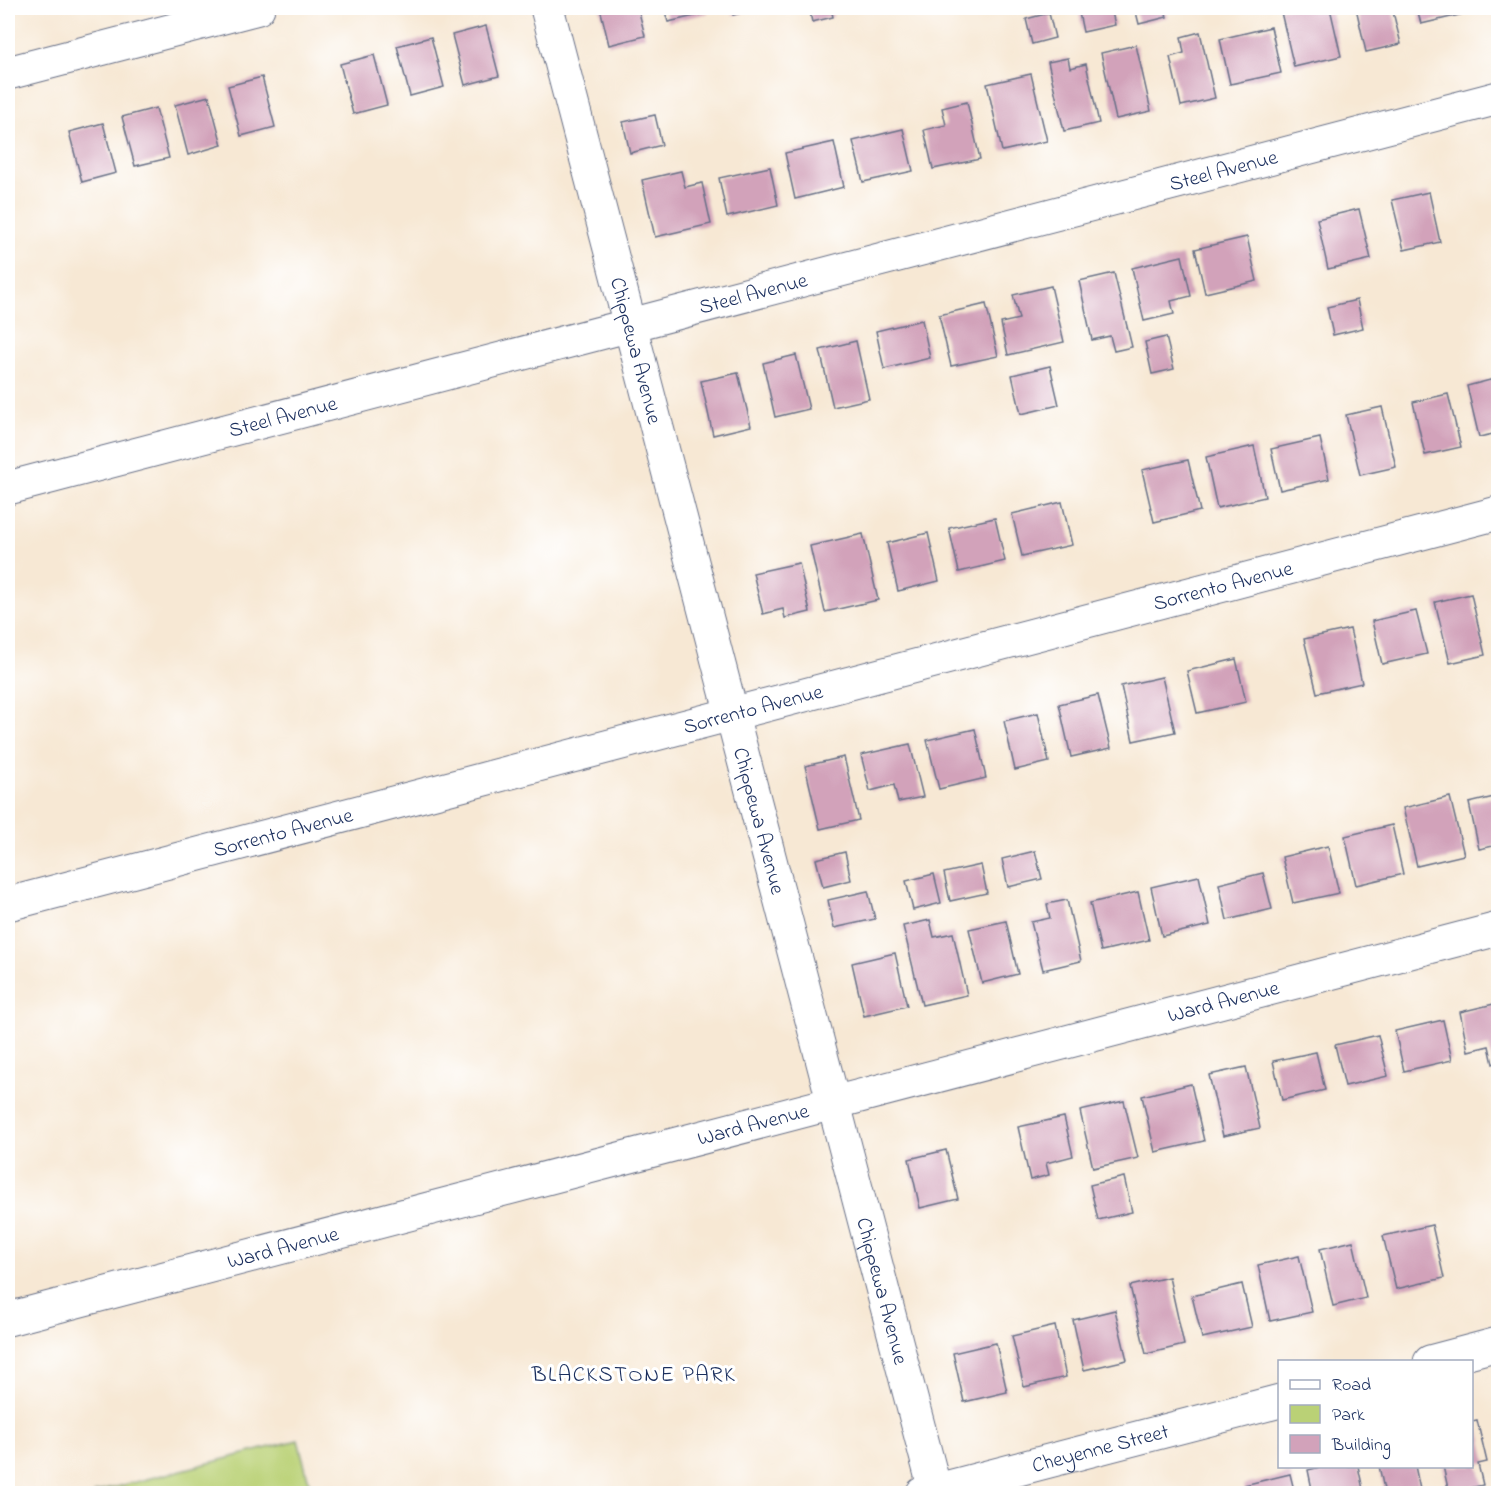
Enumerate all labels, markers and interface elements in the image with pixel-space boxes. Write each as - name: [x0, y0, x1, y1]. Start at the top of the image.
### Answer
- street label: Steel Avenue: [1166, 143, 1282, 200]
- street label: Steel Avenue: [696, 266, 811, 324]
- street label: Chippewa Avenue: [601, 274, 668, 428]
- street label: Steel Avenue: [226, 389, 341, 447]
- street label: Sorrento Avenue: [1150, 554, 1297, 620]
- street label: Sorrento Avenue: [680, 678, 827, 743]
- street label: Chippewa Avenue: [724, 744, 792, 898]
- street label: Sorrento Avenue: [210, 801, 357, 867]
- street label: Ward Avenue: [1165, 974, 1283, 1032]
- street label: Ward Avenue: [694, 1097, 813, 1155]
- street label: Chippewa Avenue: [847, 1215, 915, 1369]
- street label: Ward Avenue: [224, 1220, 343, 1278]
- district label: BLACKSTONE PARK: [531, 1360, 736, 1392]
- legend: [1278, 1360, 1473, 1468]
- text: Road: [1332, 1373, 1371, 1399]
- text: Park: [1332, 1403, 1365, 1429]
- street label: Cheyenne Street: [1029, 1418, 1172, 1482]
- text: Building: [1331, 1433, 1391, 1460]

